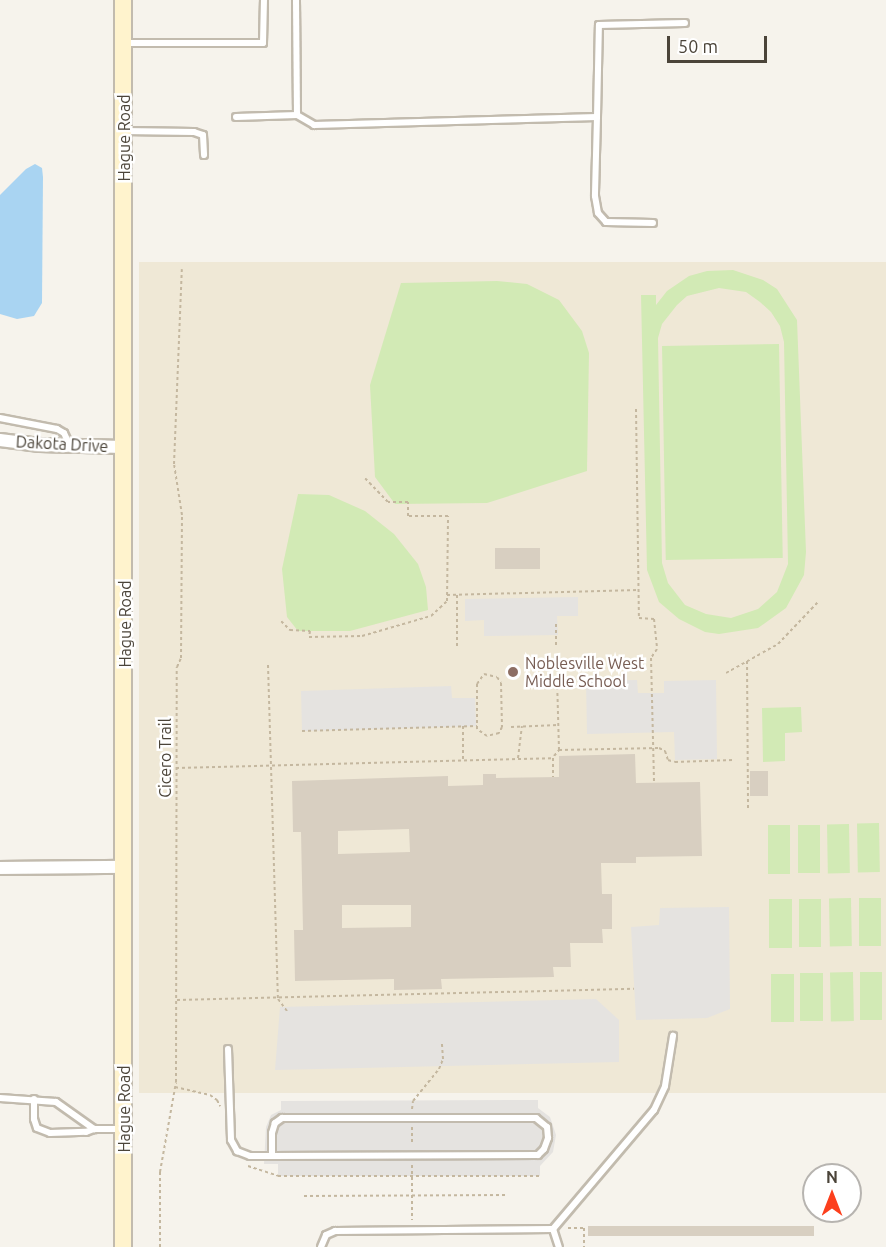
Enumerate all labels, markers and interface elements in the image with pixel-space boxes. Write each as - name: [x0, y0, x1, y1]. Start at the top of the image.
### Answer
- scale bar: [670, 24, 770, 62]
- text: 50 m: [678, 36, 718, 56]
- street label: Hague Road: [114, 94, 134, 182]
- street label: Dakota Drive: [15, 432, 109, 456]
- street label: Hague Road: [115, 580, 135, 668]
- place label: Noblesville West Middle School: [525, 653, 644, 691]
- marker: Noblesville West Middle School: [506, 665, 520, 679]
- street label: Cicero Trail: [155, 718, 175, 798]
- street label: Hague Road: [114, 1065, 134, 1153]
- north arrow: [802, 1163, 862, 1223]
- text: N: [826, 1168, 838, 1186]

